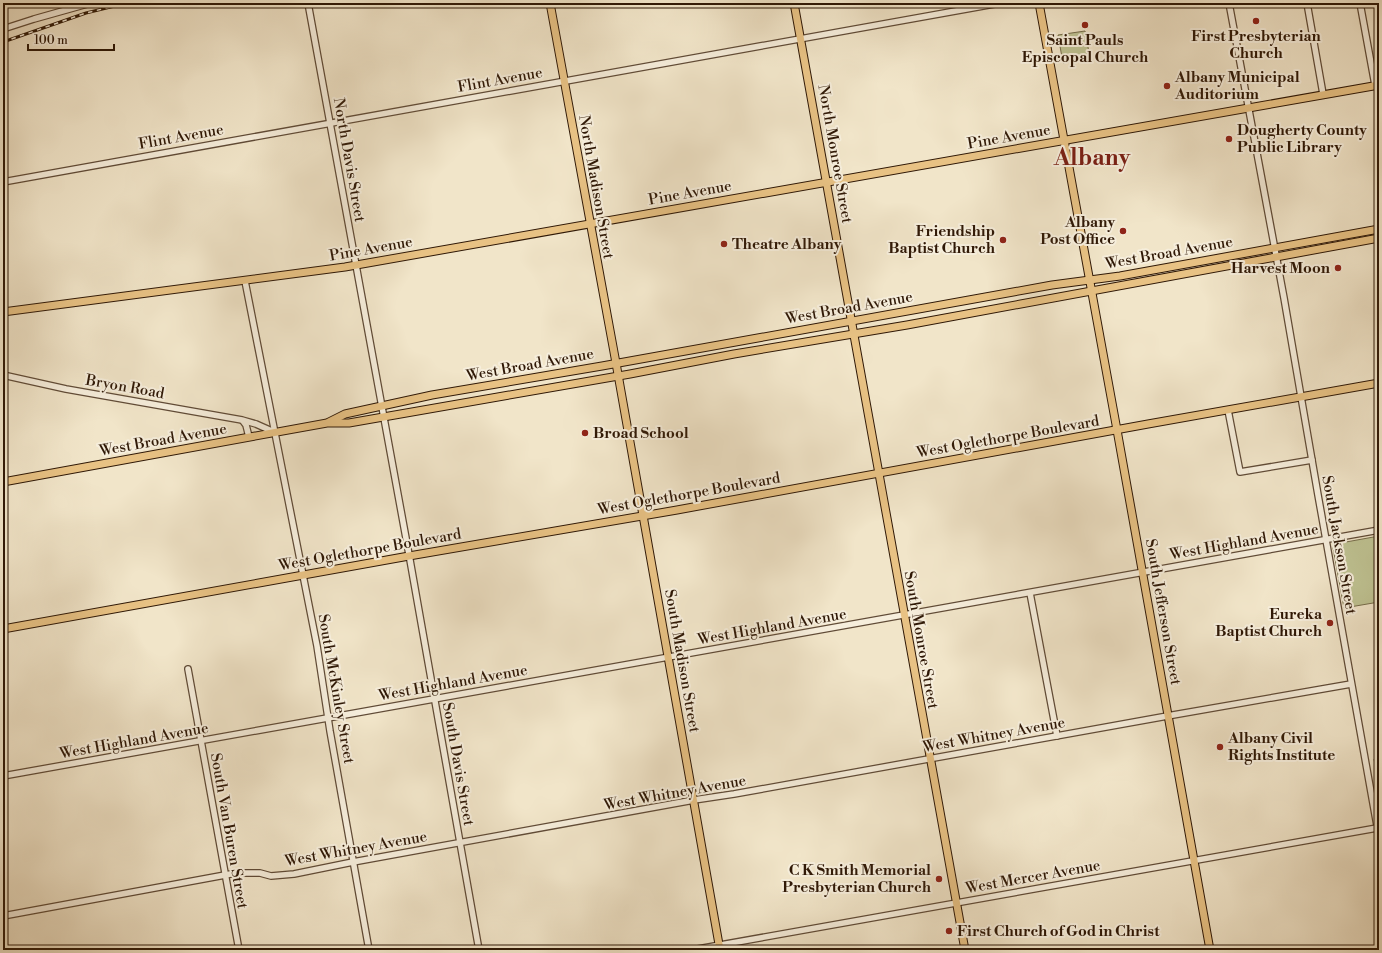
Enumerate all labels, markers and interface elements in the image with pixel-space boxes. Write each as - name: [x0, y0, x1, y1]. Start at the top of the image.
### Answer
- marker: First Presbyterian Church: [1251, 16, 1261, 26]
- marker: Saint Pauls Episcopal Church: [1080, 20, 1090, 30]
- scale bar: [28, 26, 114, 52]
- place label: First Presbyterian Church: [1191, 27, 1322, 63]
- place label: Saint Pauls Episcopal Church: [1022, 31, 1149, 67]
- text: 100 m: [34, 33, 68, 48]
- street label: Flint Avenue: [456, 63, 544, 97]
- place label: Albany Municipal Auditorium: [1174, 68, 1300, 104]
- marker: Albany Municipal Auditorium: [1162, 81, 1172, 91]
- street label: North Monroe Street: [813, 83, 857, 226]
- street label: North Davis Street: [329, 96, 369, 224]
- street label: North Madison Street: [574, 113, 618, 261]
- street label: Flint Avenue: [137, 120, 225, 154]
- street label: Pine Avenue: [966, 120, 1052, 154]
- place label: Dougherty County Public Library: [1237, 121, 1367, 157]
- marker: Dougherty County Public Library: [1224, 134, 1234, 144]
- district label: Albany: [1053, 144, 1131, 172]
- street label: Pine Avenue: [647, 176, 733, 210]
- place label: Albany Post Office: [1040, 213, 1115, 249]
- place label: Friendship Baptist Church: [888, 222, 996, 258]
- marker: Albany Post Office: [1118, 226, 1128, 236]
- street label: Pine Avenue: [328, 232, 414, 266]
- street label: West Broad Avenue: [1103, 232, 1234, 274]
- place label: Theatre Albany: [732, 235, 842, 254]
- marker: Friendship Baptist Church: [998, 235, 1008, 245]
- marker: Theatre Albany: [719, 239, 729, 249]
- place label: Harvest Moon: [1231, 259, 1331, 278]
- marker: Harvest Moon: [1333, 263, 1343, 273]
- street label: West Broad Avenue: [783, 287, 914, 329]
- street label: West Broad Avenue: [464, 344, 595, 386]
- street label: Bryon Road: [83, 371, 166, 403]
- street label: West Oglethorpe Boulevard: [914, 411, 1101, 463]
- street label: West Broad Avenue: [97, 419, 228, 461]
- place label: Broad School: [593, 424, 689, 443]
- marker: Broad School: [580, 428, 590, 438]
- street label: West Oglethorpe Boulevard: [595, 468, 782, 520]
- street label: South Jackson Street: [1317, 474, 1361, 617]
- street label: West Highland Avenue: [1167, 520, 1320, 565]
- street label: West Oglethorpe Boulevard: [276, 524, 463, 576]
- street label: South Jefferson Street: [1141, 537, 1185, 687]
- street label: South Monroe Street: [899, 569, 943, 711]
- street label: South Madison Street: [660, 588, 704, 735]
- street label: West Highland Avenue: [695, 605, 848, 650]
- place label: Eureka Baptist Church: [1215, 605, 1323, 641]
- street label: South McKinley Street: [313, 613, 359, 766]
- marker: Eureka Baptist Church: [1325, 618, 1335, 628]
- street label: West Highland Avenue: [376, 661, 529, 706]
- street label: South Davis Street: [438, 701, 478, 828]
- street label: West Whitney Avenue: [920, 713, 1067, 757]
- street label: West Highland Avenue: [57, 719, 210, 764]
- place label: Albany Civil Rights Institute: [1227, 729, 1335, 765]
- marker: Albany Civil Rights Institute: [1215, 742, 1225, 752]
- street label: South Van Buren Street: [206, 752, 252, 911]
- street label: West Whitney Avenue: [601, 771, 748, 815]
- street label: West Whitney Avenue: [282, 827, 429, 871]
- street label: West Mercer Avenue: [963, 856, 1102, 898]
- place label: C K Smith Memorial Presbyterian Church: [782, 861, 932, 897]
- marker: C K Smith Memorial Presbyterian Church: [934, 874, 944, 884]
- place label: First Church of God in Christ: [957, 922, 1160, 941]
- marker: First Church of God in Christ: [944, 926, 954, 936]

